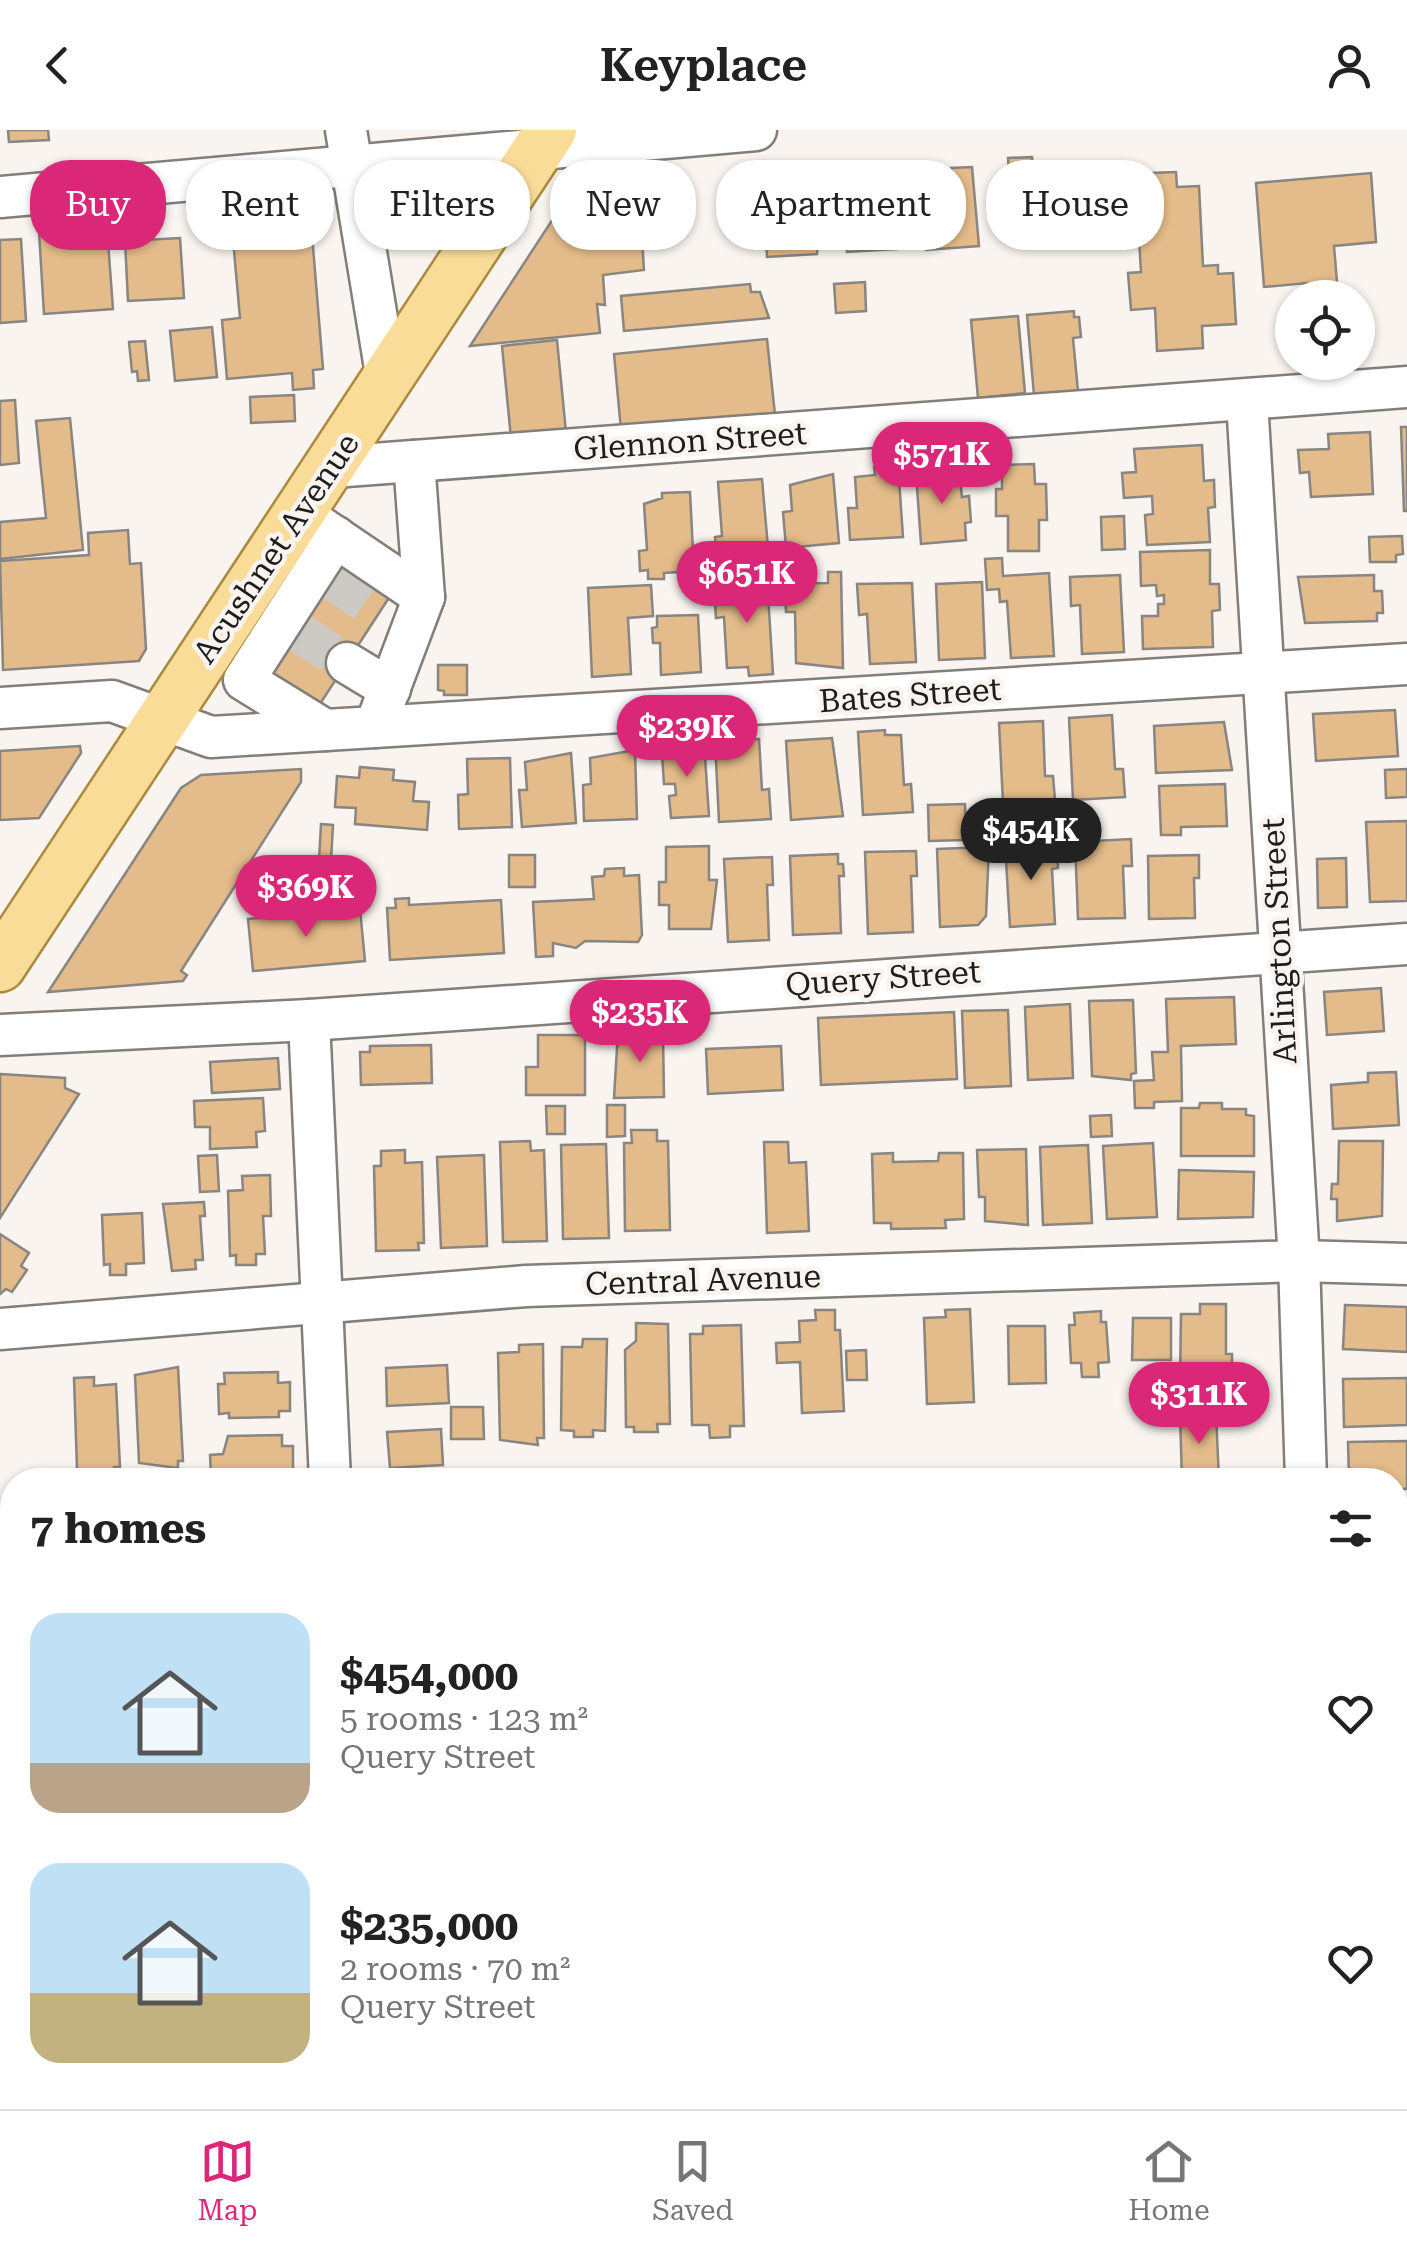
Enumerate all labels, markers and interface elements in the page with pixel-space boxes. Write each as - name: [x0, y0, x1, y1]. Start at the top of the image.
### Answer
- icon: back: [30, 38, 85, 93]
- icon: person: [1322, 38, 1377, 93]
- text: Keyplace: [600, 39, 807, 92]
- chip: Buy: [30, 160, 166, 250]
- chip: Rent: [186, 160, 334, 250]
- chip: Filters: [354, 160, 530, 250]
- chip: New: [550, 160, 696, 250]
- chip: Apartment: [716, 160, 966, 250]
- chip: House: [986, 160, 1164, 250]
- map controls: [1275, 280, 1375, 380]
- button: locate: [1275, 280, 1375, 380]
- street label: Glennon Street: [572, 414, 808, 468]
- pin: $571K: [872, 422, 1012, 507]
- street label: Acushnet Avenue: [185, 426, 367, 670]
- text: $571K: [894, 435, 990, 473]
- pin: $651K: [677, 541, 817, 626]
- text: $651K: [699, 554, 795, 592]
- street label: Bates Street: [818, 670, 1002, 720]
- pin: $239K: [617, 695, 757, 780]
- text: $239K: [639, 708, 735, 746]
- pin: $454K: [961, 798, 1101, 883]
- text: $454K: [983, 811, 1079, 849]
- street label: Arlington Street: [1254, 817, 1304, 1065]
- pin: $369K: [236, 855, 376, 940]
- text: $369K: [258, 868, 354, 906]
- street label: Query Street: [784, 952, 982, 1004]
- pin: $235K: [570, 980, 710, 1065]
- text: $235K: [592, 993, 688, 1031]
- street label: Central Avenue: [584, 1257, 822, 1303]
- pin: $311K: [1129, 1362, 1269, 1447]
- text: $311K: [1151, 1375, 1247, 1413]
- icon: filters: [1323, 1501, 1378, 1556]
- text: 7 homes: [30, 1504, 206, 1553]
- text: $454,000: [340, 1651, 518, 1700]
- icon: home: [110, 1653, 230, 1773]
- icon: heart: [1323, 1686, 1378, 1741]
- text: 5 rooms · 123 m²: [340, 1700, 588, 1738]
- text: Query Street: [340, 1738, 536, 1776]
- text: $235,000: [340, 1901, 518, 1950]
- icon: home: [110, 1903, 230, 2023]
- icon: heart: [1323, 1936, 1378, 1991]
- text: 2 rooms · 70 m²: [340, 1950, 570, 1988]
- text: Query Street: [340, 1988, 536, 2026]
- tab: Map: [197, 2134, 257, 2227]
- tab: Saved: [652, 2134, 733, 2227]
- tab: Home: [1128, 2134, 1210, 2227]

